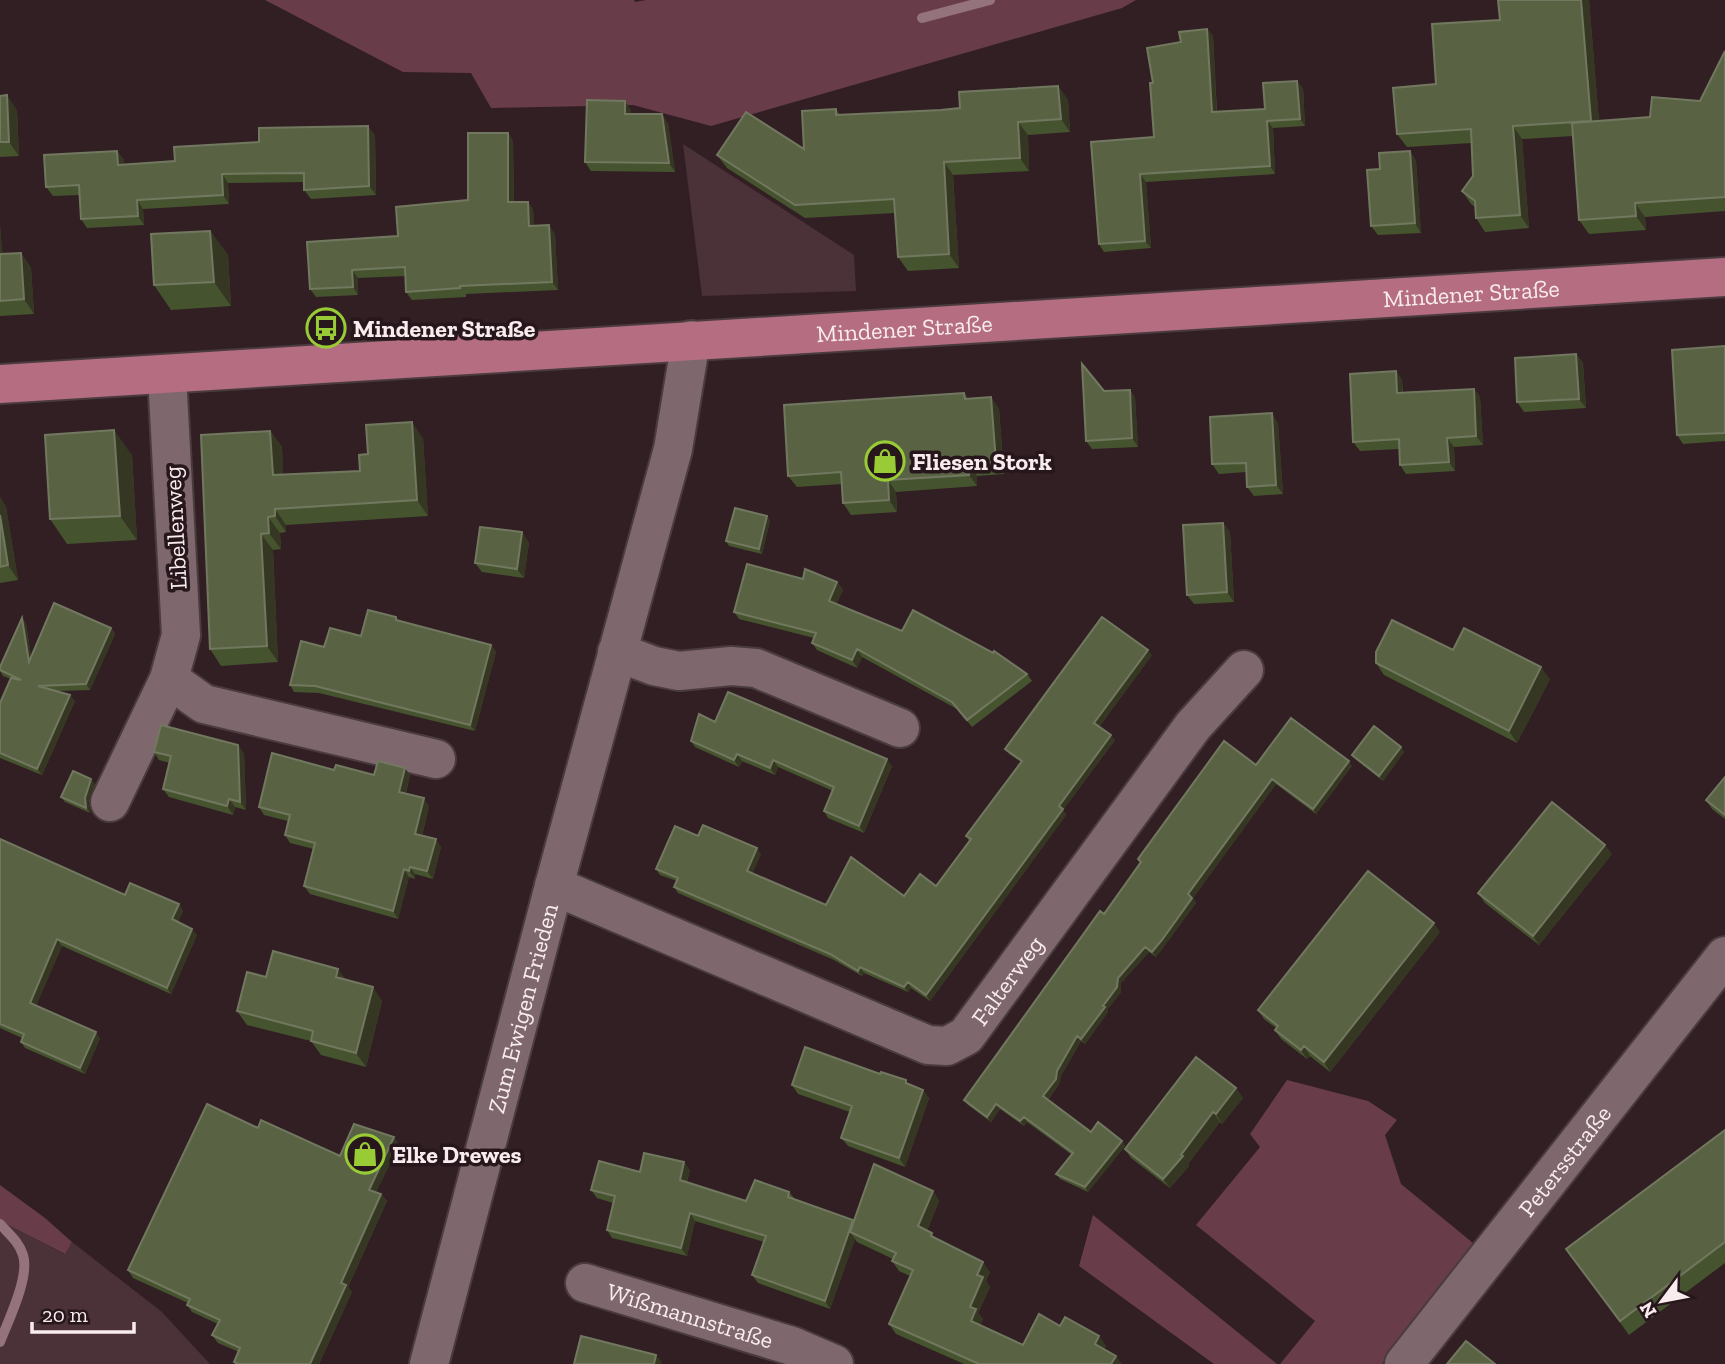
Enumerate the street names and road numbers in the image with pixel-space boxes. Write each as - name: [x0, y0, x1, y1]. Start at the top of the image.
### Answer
- street label: Mindener Straße: [1382, 273, 1560, 313]
- street label: Mindener Straße: [815, 308, 993, 348]
- street label: Libellenweg: [157, 465, 193, 591]
- street label: Zum Ewigen Frieden: [481, 900, 564, 1116]
- street label: Falterweg: [964, 930, 1049, 1031]
- street label: Petersstraße: [1512, 1099, 1617, 1222]
- street label: Wißmannstraße: [604, 1276, 777, 1354]

